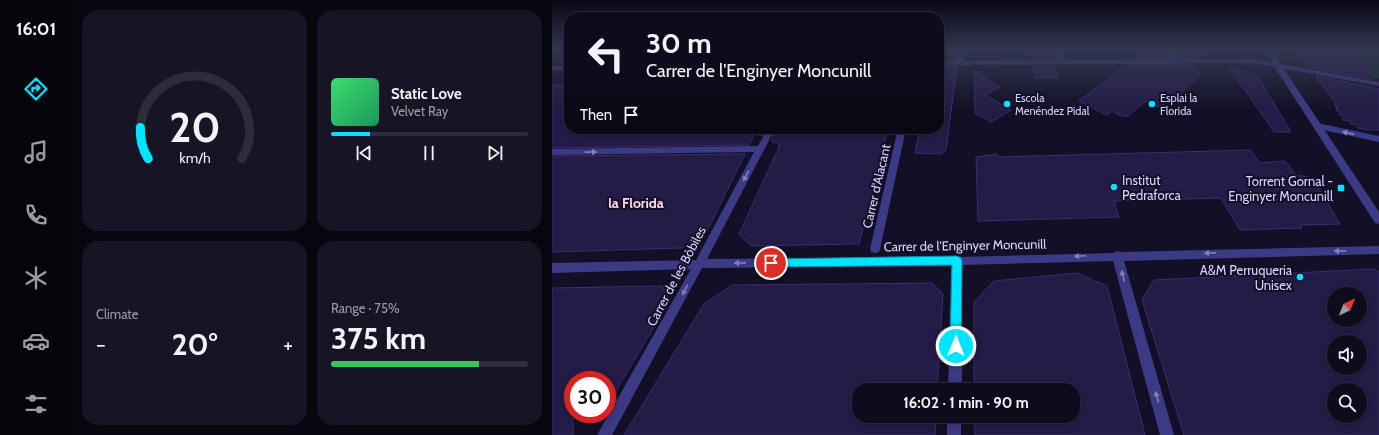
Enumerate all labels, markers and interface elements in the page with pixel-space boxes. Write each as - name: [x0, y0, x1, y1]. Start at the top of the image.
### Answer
- text: 16:01: [16, 18, 56, 40]
- text: 30 m: [646, 26, 712, 60]
- icon: left: [580, 28, 632, 80]
- text: Carrer de l'Enginyer Moncunill: [646, 60, 871, 82]
- icon: directions: [22, 75, 50, 103]
- text: Static Love: [391, 85, 462, 103]
- place label: Escola Menéndez Pidal: [1015, 91, 1090, 118]
- place label: Esplai la Florida: [1160, 91, 1198, 118]
- marker: Escola Menéndez Pidal: [1002, 99, 1012, 109]
- marker: Esplai la Florida: [1147, 99, 1157, 109]
- text: 20: [169, 101, 220, 151]
- text: Velvet Ray: [391, 103, 448, 119]
- icon: arrive: [620, 104, 642, 126]
- text: Then: [580, 106, 612, 124]
- one-way arrow: [1342, 129, 1354, 135]
- icon: music: [22, 138, 50, 166]
- icon: previous: [353, 142, 375, 164]
- icon: pause: [418, 142, 440, 164]
- icon: next: [484, 142, 506, 164]
- street label: Carrer d'Alacant: [859, 142, 894, 230]
- text: km/h: [179, 148, 210, 166]
- one-way arrow: [585, 149, 598, 155]
- one-way arrow: [742, 170, 749, 181]
- place label: Institut Pedraforca: [1122, 172, 1181, 203]
- place label: Torrent Gornal - Enginyer Moncunill: [1228, 173, 1333, 204]
- marker: Institut Pedraforca: [1109, 182, 1119, 192]
- marker: Torrent Gornal - Enginyer Moncunill: [1336, 183, 1346, 193]
- district label: la Florida: [608, 194, 664, 212]
- icon: phone: [22, 201, 50, 229]
- street label: Carrer de les Bòbiles: [643, 223, 709, 329]
- street label: Carrer de l'Enginyer Moncunill: [884, 236, 1046, 254]
- pin: [754, 246, 788, 280]
- one-way arrow: [1334, 247, 1346, 254]
- one-way arrow: [1203, 250, 1216, 256]
- icon: arrive: [760, 252, 782, 274]
- one-way arrow: [1074, 253, 1086, 260]
- one-way arrow: [734, 260, 746, 267]
- place label: A&M Perruqueria Unisex: [1200, 262, 1293, 293]
- icon: climate: [22, 264, 50, 292]
- one-way arrow: [1119, 270, 1125, 282]
- marker: A&M Perruqueria Unisex: [1295, 272, 1305, 282]
- one-way arrow: [682, 285, 688, 296]
- north arrow: [1327, 287, 1367, 327]
- map controls: [1327, 287, 1367, 423]
- text: Range · 75%: [331, 300, 400, 316]
- text: Climate: [96, 306, 138, 322]
- text: 375 km: [331, 320, 426, 357]
- position arrow: [935, 325, 977, 367]
- text: 20°: [172, 326, 217, 363]
- icon: car: [22, 327, 50, 355]
- text: −: [96, 331, 106, 358]
- text: +: [283, 331, 293, 358]
- button: sound: [1327, 335, 1367, 375]
- speed limit sign: 30: [564, 371, 616, 423]
- button: search: [1327, 383, 1367, 423]
- icon: filters: [22, 390, 50, 418]
- one-way arrow: [1154, 391, 1160, 403]
- text: 16:02 · 1 min · 90 m: [903, 394, 1029, 412]

